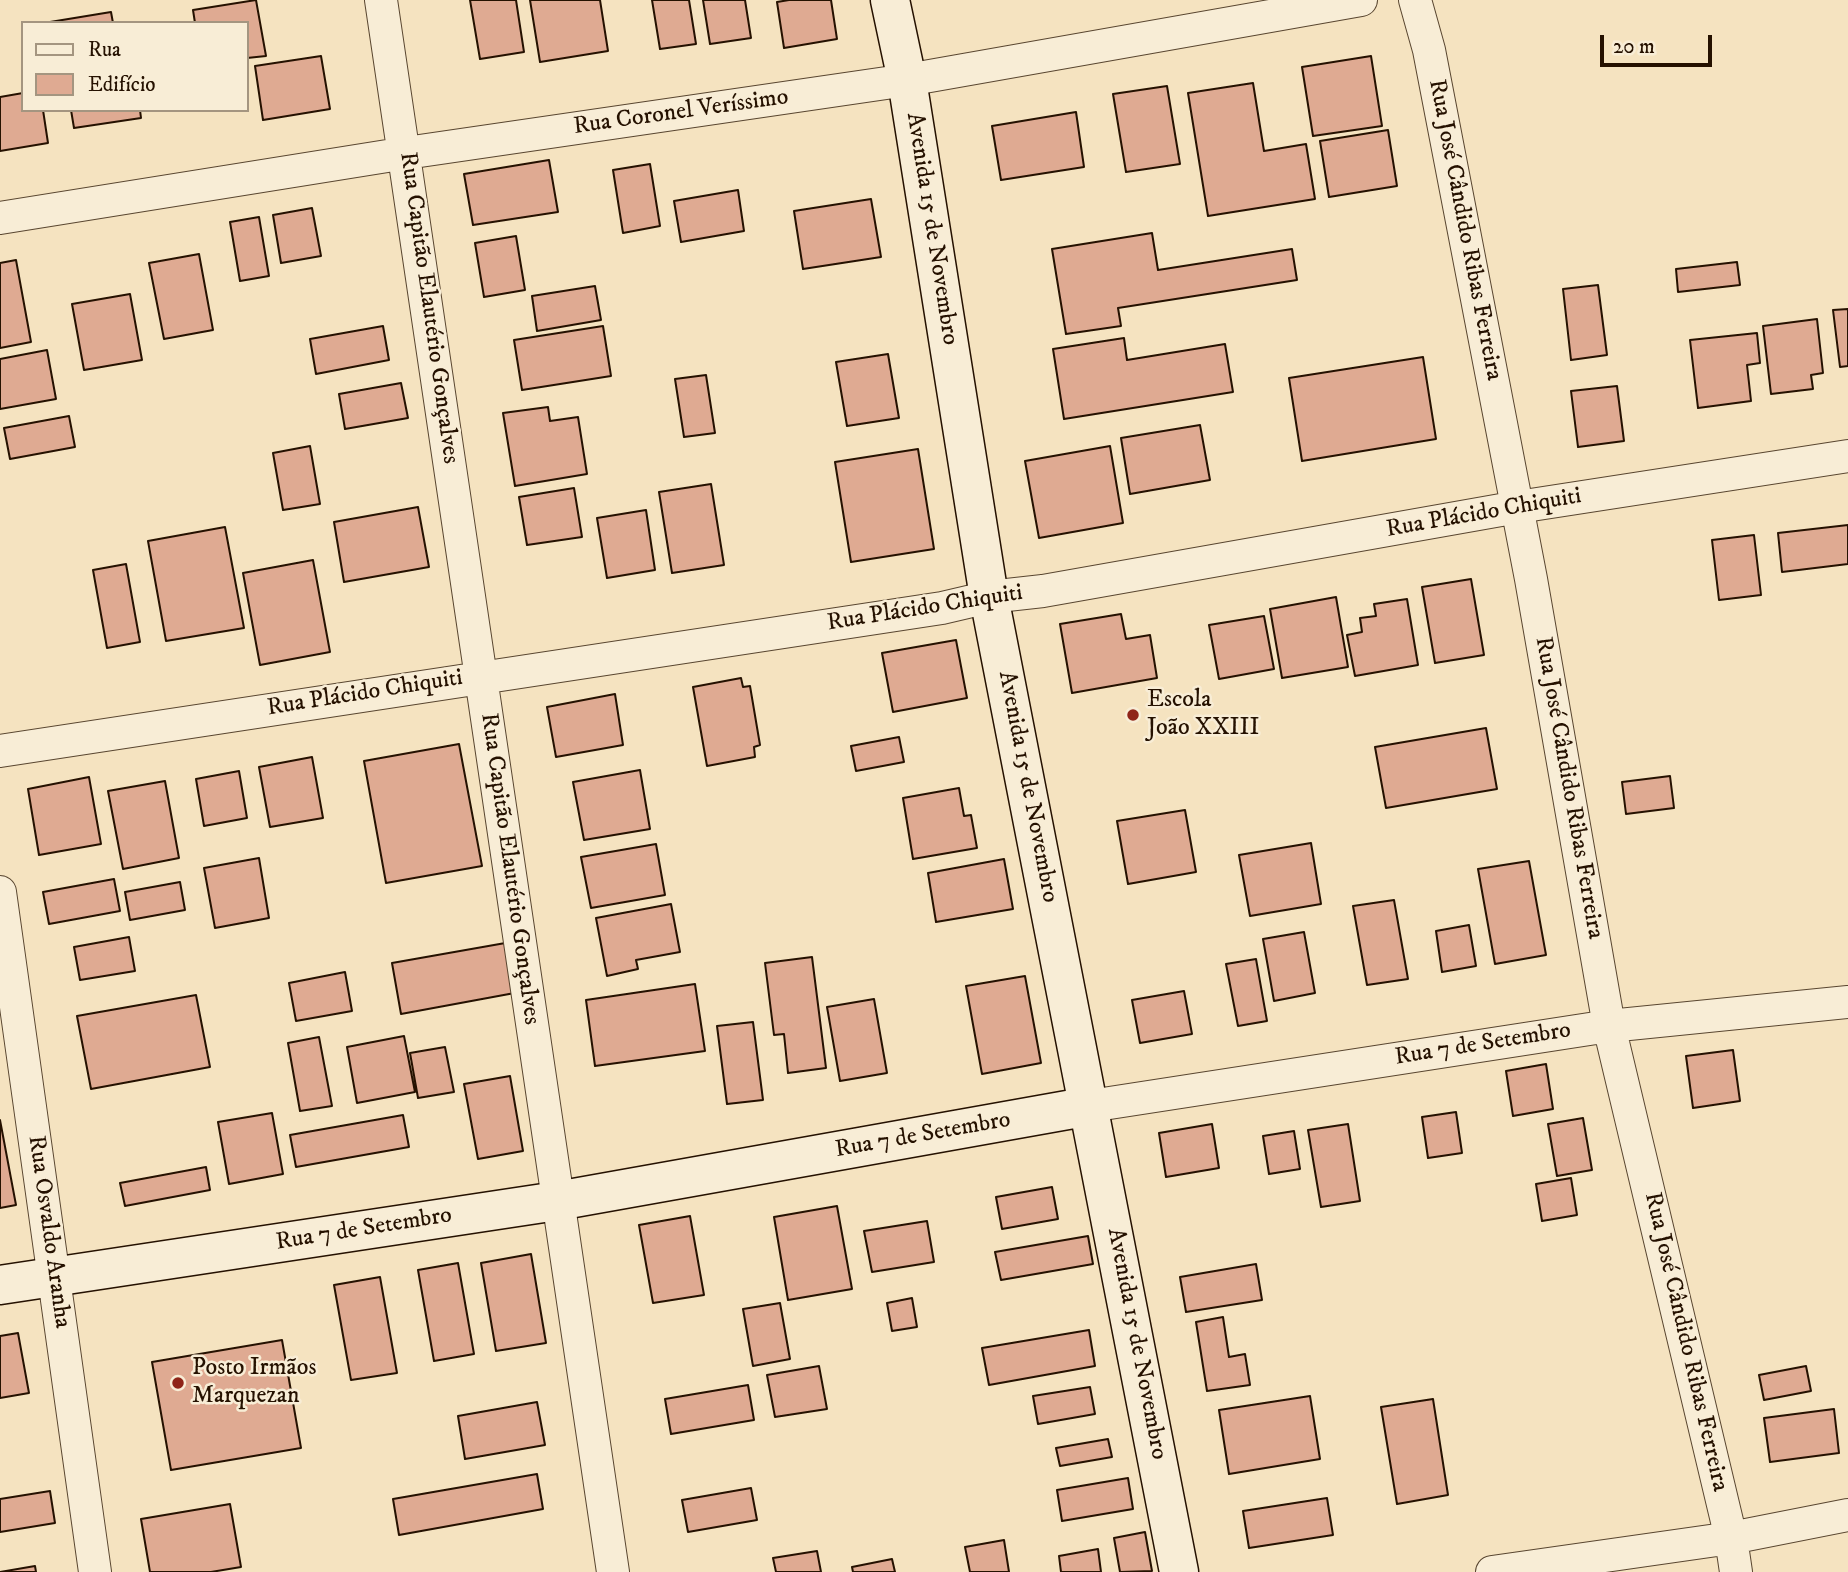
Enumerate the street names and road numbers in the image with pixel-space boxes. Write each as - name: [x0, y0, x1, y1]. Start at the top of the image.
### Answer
- street label: Rua José Cândido Ribas Ferreira: [1421, 77, 1507, 383]
- street label: Rua Coronel Veríssimo: [572, 84, 790, 142]
- street label: Avenida 15 de Novembro: [898, 111, 964, 347]
- street label: Rua Capitão Elautério Gonçalves: [392, 150, 464, 466]
- street label: Rua Plácido Chiquiti: [1384, 483, 1584, 545]
- street label: Rua Plácido Chiquiti: [825, 579, 1025, 639]
- street label: Rua José Cândido Ribas Ferreira: [1527, 635, 1609, 941]
- street label: Rua Plácido Chiquiti: [265, 664, 465, 724]
- street label: Avenida 15 de Novembro: [990, 669, 1064, 905]
- street label: Rua Capitão Elautério Gonçalves: [473, 711, 545, 1027]
- street label: Rua 7 de Setembro: [1393, 1017, 1573, 1073]
- street label: Rua 7 de Setembro: [833, 1106, 1013, 1166]
- street label: Rua Osvaldo Aranha: [20, 1134, 76, 1330]
- street label: Rua José Cândido Ribas Ferreira: [1637, 1190, 1733, 1494]
- street label: Rua 7 de Setembro: [274, 1202, 454, 1258]
- street label: Avenida 15 de Novembro: [1099, 1226, 1173, 1462]

